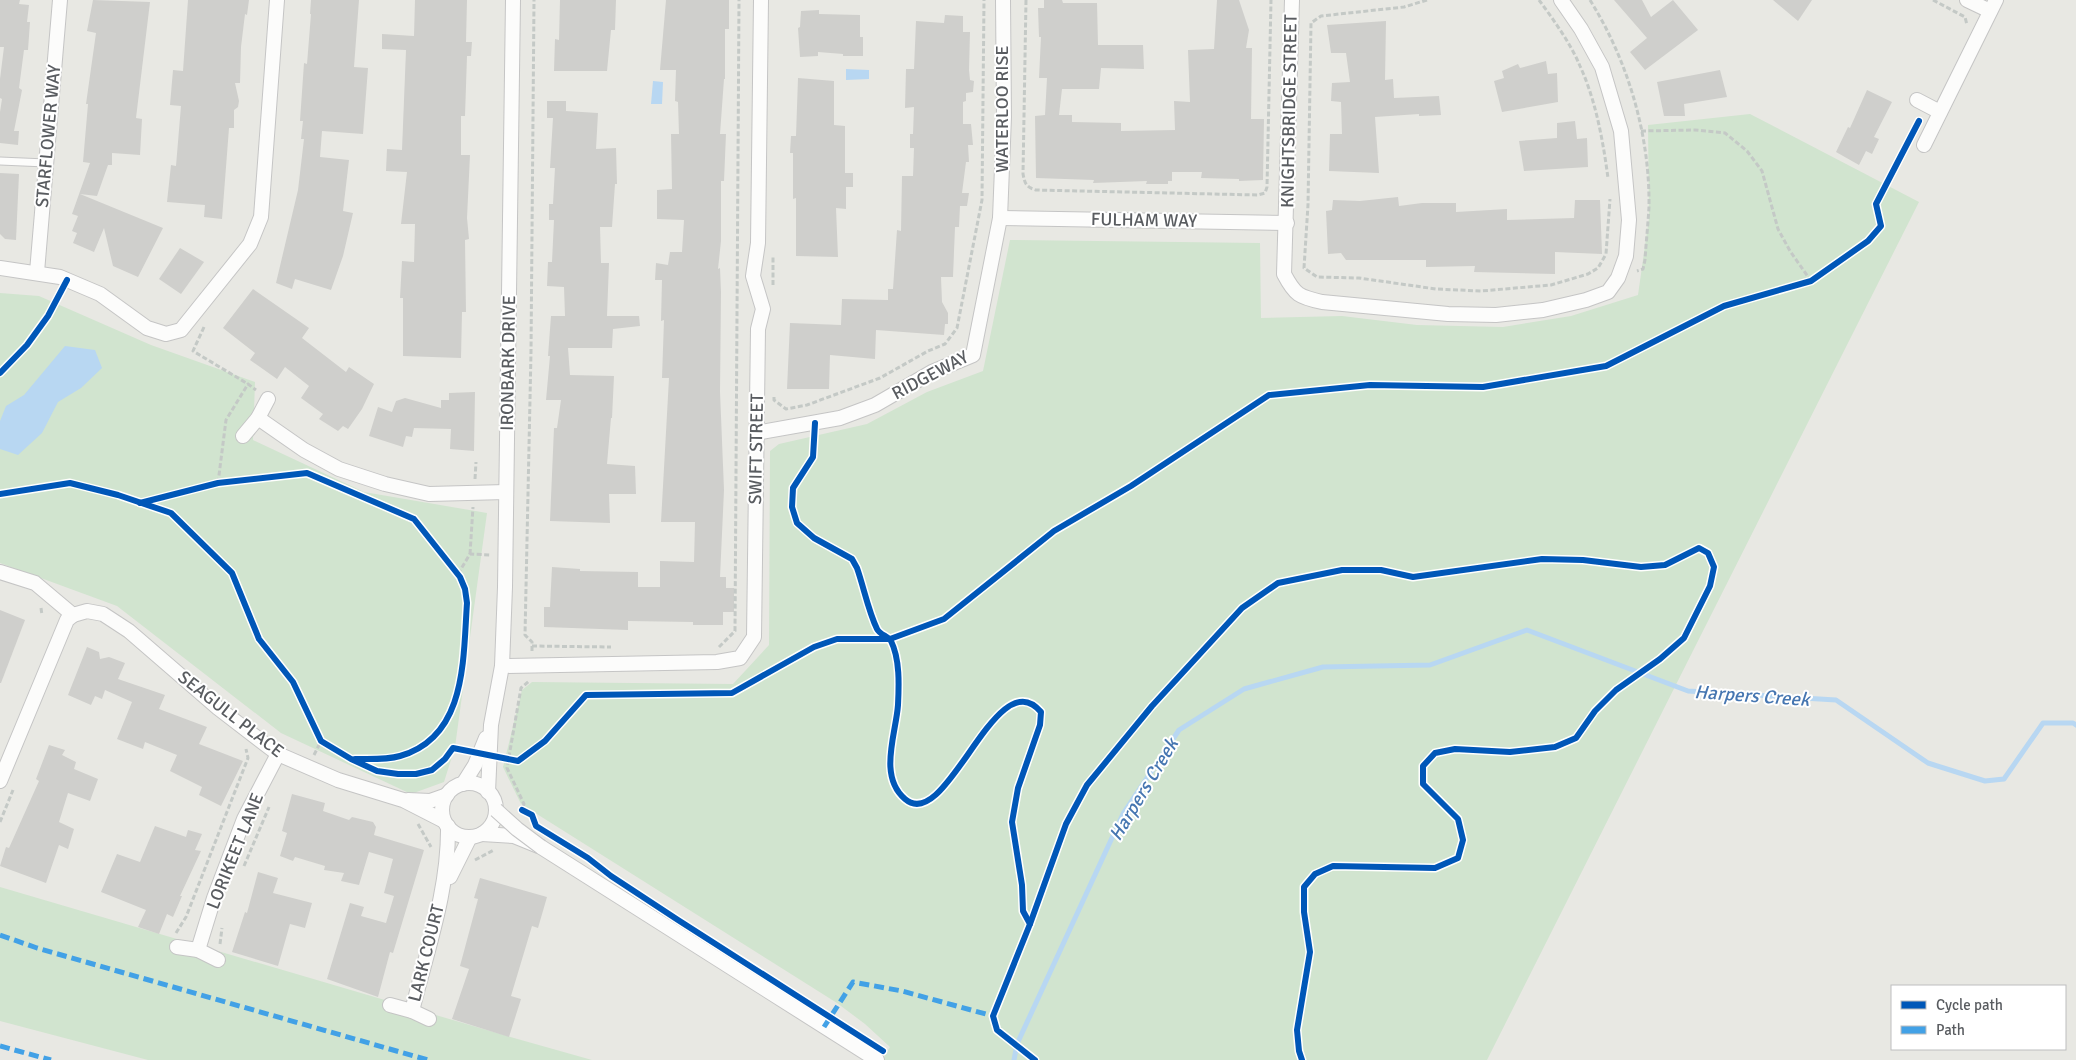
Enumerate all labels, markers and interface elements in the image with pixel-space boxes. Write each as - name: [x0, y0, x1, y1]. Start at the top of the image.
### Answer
- street label: KNIGHTSBRIDGE STREET: [1276, 14, 1302, 208]
- street label: WATERLOO RISE: [991, 45, 1013, 173]
- street label: STARFLOWER WAY: [31, 64, 65, 208]
- street label: FULHAM WAY: [1091, 208, 1197, 232]
- street label: IRONBARK DRIVE: [496, 295, 520, 431]
- street label: RIDGEWAY: [888, 346, 972, 404]
- street label: SWIFT STREET: [744, 393, 768, 505]
- street label: SEAGULL PLACE: [174, 666, 288, 762]
- water label: Harpers Creek: [1694, 680, 1812, 712]
- water label: Harpers Creek: [1104, 733, 1185, 845]
- street label: LORIKEET LANE: [202, 790, 268, 912]
- street label: LARK COURT: [403, 902, 449, 1004]
- legend: [1891, 985, 2066, 1050]
- text: Cycle path: [1936, 996, 2003, 1014]
- text: Path: [1936, 1021, 1965, 1039]

